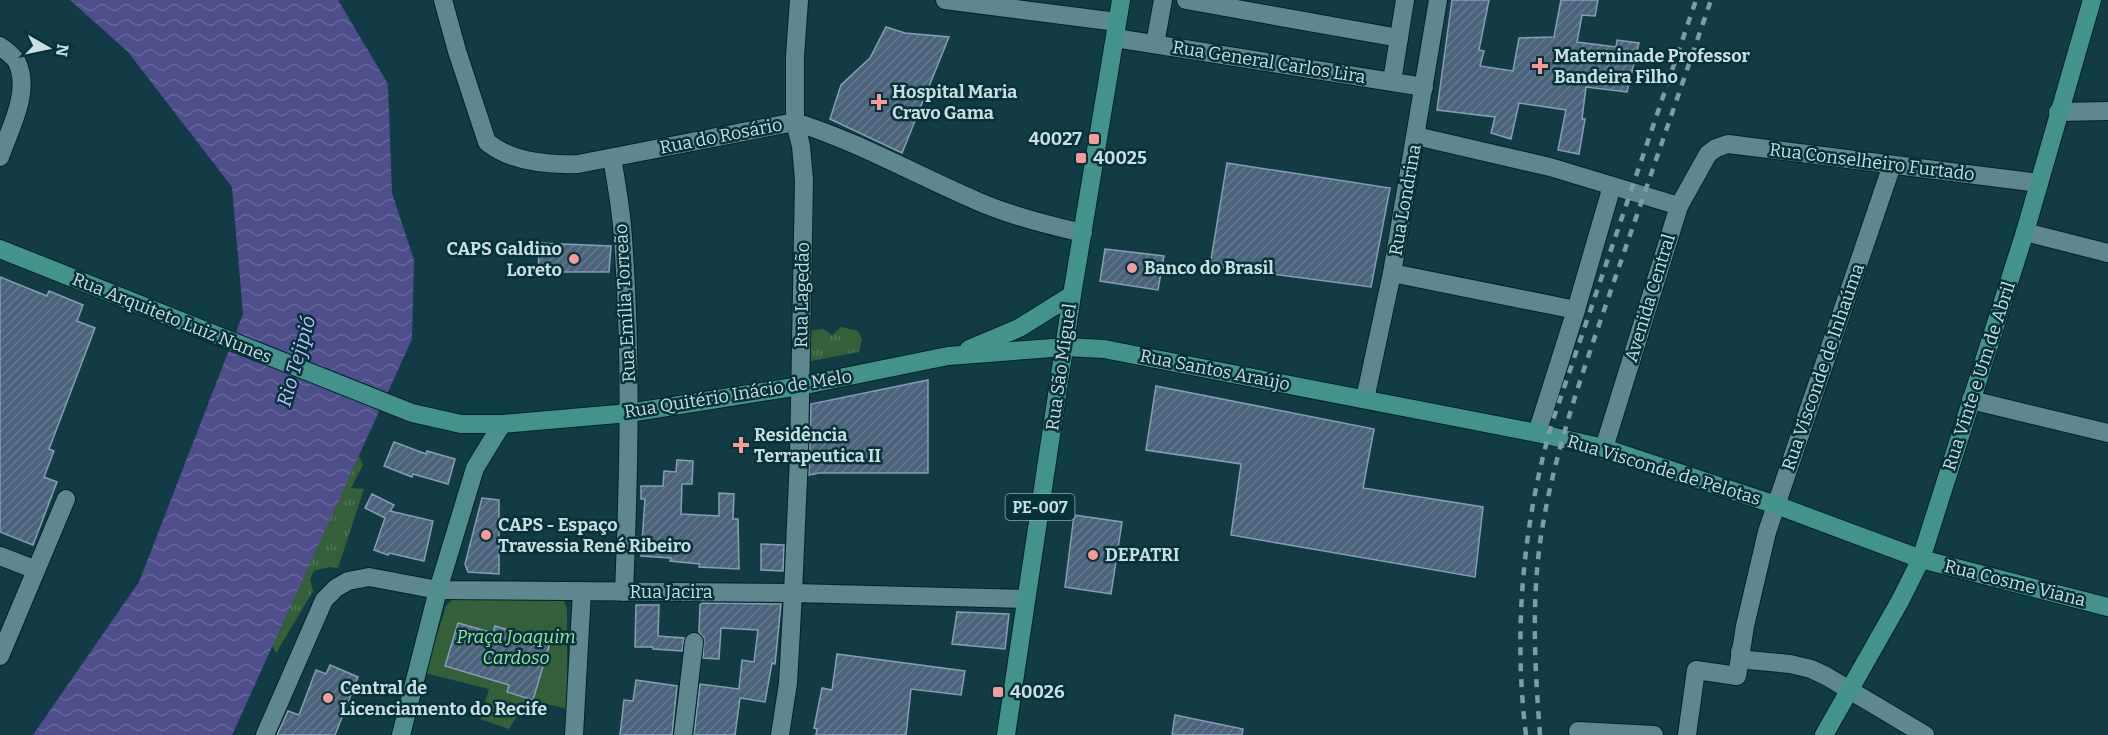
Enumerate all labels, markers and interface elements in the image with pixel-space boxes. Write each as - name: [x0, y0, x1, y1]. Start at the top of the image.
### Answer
- north arrow: [18, 18, 78, 78]
- street label: Rua General Carlos Lira: [1171, 36, 1367, 88]
- text: N: [52, 43, 73, 58]
- place label: Materninade Professor Bandeira Filho: [1554, 45, 1751, 88]
- marker: Materninade Professor Bandeira Filho: [1531, 57, 1549, 75]
- place label: Hospital Maria Cravo Gama: [892, 81, 1017, 124]
- marker: Hospital Maria Cravo Gama: [870, 93, 888, 111]
- street label: Rua do Rosário: [658, 113, 784, 159]
- place label: 40027: [1028, 128, 1082, 150]
- marker: 40027: [1087, 132, 1101, 146]
- street label: Rua Conselheiro Furtado: [1768, 138, 1976, 186]
- street label: Rua Londrina: [1384, 142, 1426, 257]
- place label: 40025: [1093, 147, 1147, 169]
- marker: 40025: [1074, 151, 1088, 165]
- street label: Rua Emília Torreão: [610, 223, 640, 383]
- street label: Avenida Central: [1620, 231, 1680, 365]
- place label: CAPS Galdino Loreto: [447, 238, 562, 281]
- street label: Rua Lagedão: [790, 242, 814, 348]
- marker: CAPS Galdino Loreto: [567, 252, 581, 266]
- place label: Banco do Brasil: [1144, 257, 1274, 279]
- street label: Rua Visconde de Inhaúma: [1777, 260, 1869, 473]
- marker: Banco do Brasil: [1125, 261, 1139, 275]
- street label: Rua Arquiteto Luiz Nunes: [69, 268, 275, 368]
- street label: Rua Vinte e Um de Abril: [1938, 279, 2020, 473]
- street label: Rua São Miguel: [1041, 302, 1081, 432]
- water label: Rio Tejipió: [272, 313, 321, 409]
- street label: Rua Santos Araújo: [1138, 345, 1292, 395]
- street label: Rua Quitério Inácio de Melo: [623, 365, 853, 423]
- place label: Residência Terrapeutica II: [754, 424, 881, 467]
- street label: Rua Visconde de Pelotas: [1565, 430, 1763, 510]
- marker: Residência Terrapeutica II: [732, 436, 750, 454]
- road number: PE-007: [1006, 494, 1074, 520]
- place label: CAPS - Espaço Travessia René Ribeiro: [498, 514, 691, 557]
- marker: CAPS - Espaço Travessia René Ribeiro: [479, 528, 493, 542]
- place label: DEPATRI: [1105, 544, 1179, 566]
- marker: DEPATRI: [1086, 548, 1100, 562]
- street label: Rua Cosme Viana: [1942, 555, 2088, 611]
- street label: Rua Jacira: [629, 581, 713, 603]
- park label: Praça Joaquim Cardoso: [456, 626, 576, 669]
- place label: Central de Licenciamento do Recife: [340, 677, 547, 720]
- place label: 40026: [1010, 681, 1065, 703]
- marker: 40026: [991, 685, 1005, 699]
- marker: Central de Licenciamento do Recife: [321, 691, 335, 705]

